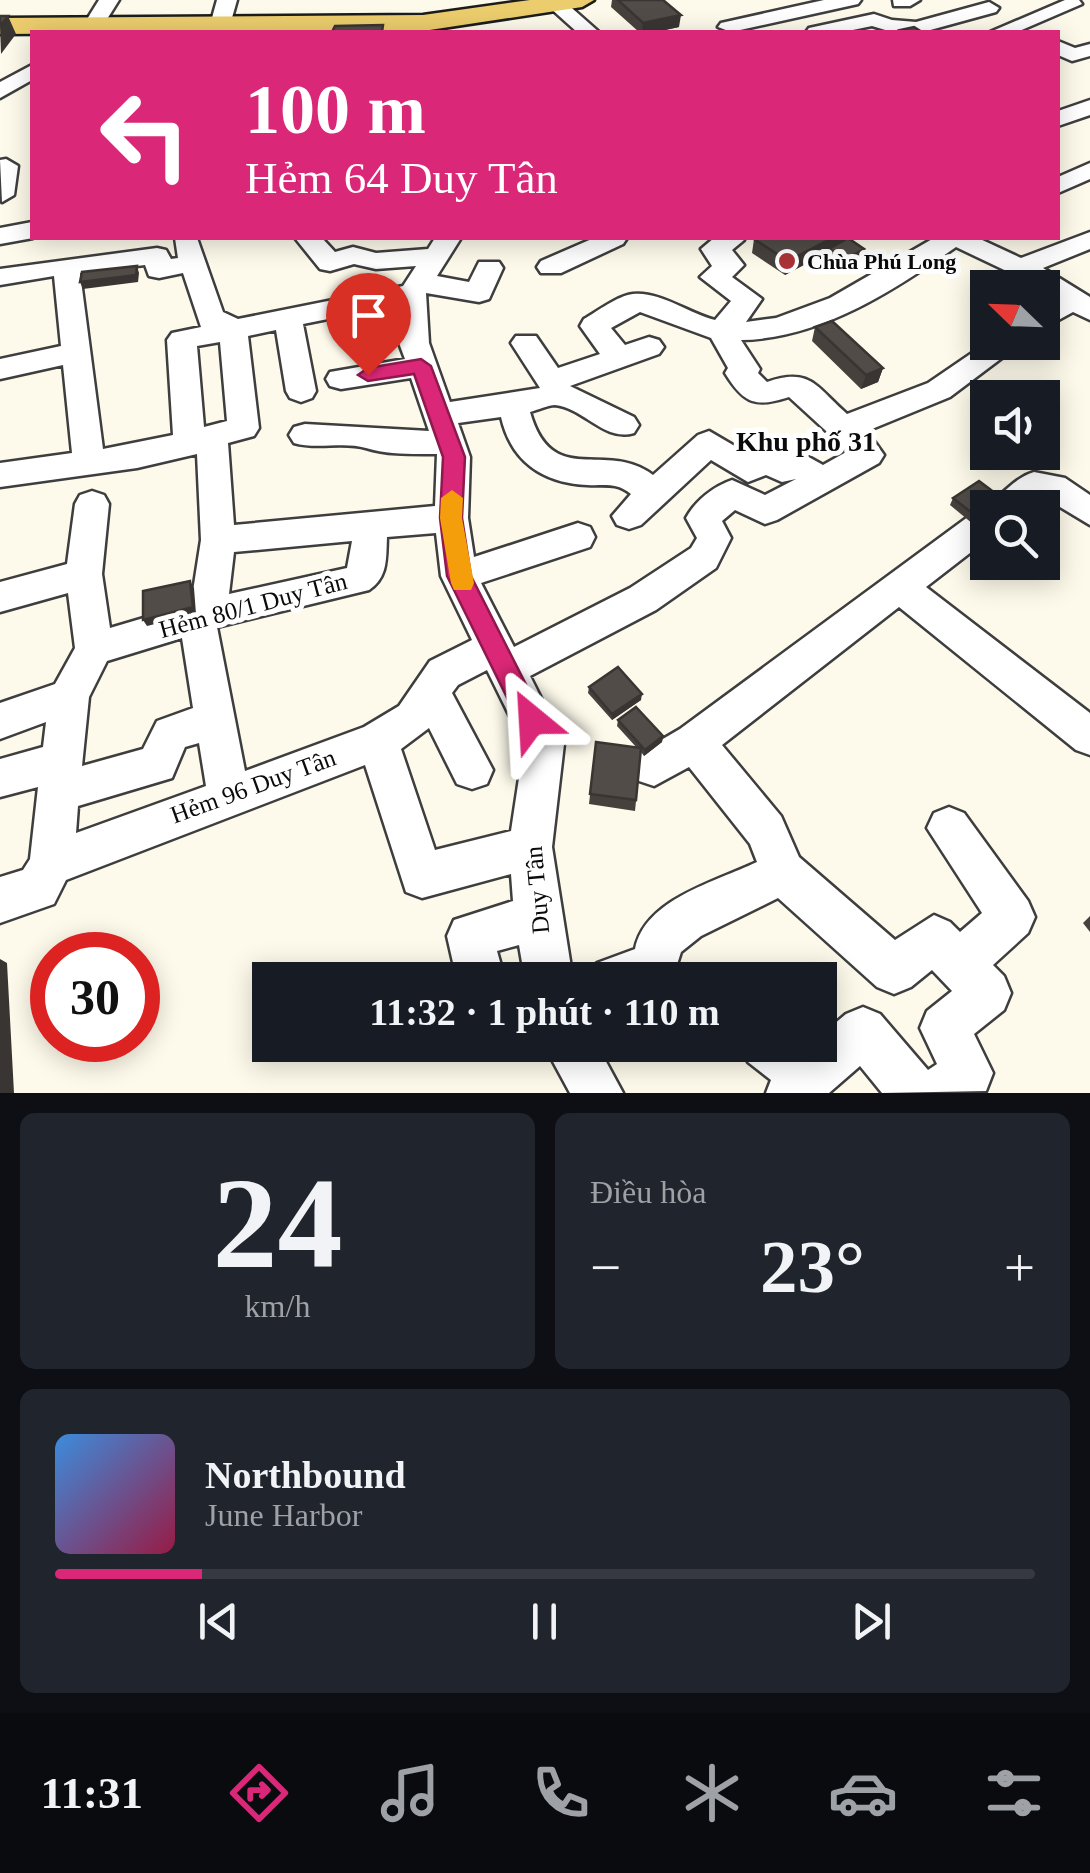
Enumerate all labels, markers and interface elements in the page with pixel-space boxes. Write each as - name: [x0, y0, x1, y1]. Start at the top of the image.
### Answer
- icon: left: [80, 70, 210, 200]
- text: 100 m: [245, 71, 426, 148]
- text: Hẻm 64 Duy Tân: [245, 153, 558, 203]
- place label: Chùa Phú Long: [807, 249, 956, 274]
- marker: Chùa Phú Long: [776, 250, 798, 272]
- north arrow: [970, 270, 1060, 360]
- map controls: [970, 270, 1060, 580]
- pin: [326, 273, 411, 376]
- icon: arrive: [341, 288, 396, 343]
- button: sound: [970, 380, 1060, 470]
- district label: Khu phố 31: [736, 426, 876, 457]
- button: search: [970, 490, 1060, 580]
- street label: Hẻm 80/1 Duy Tân: [156, 567, 350, 643]
- position arrow: [480, 668, 584, 772]
- street label: Hẻm 96 Duy Tân: [167, 743, 340, 828]
- street label: Duy Tân: [520, 845, 554, 935]
- speed limit sign: 30: [30, 932, 160, 1062]
- text: 11:32 · 1 phút · 110 m: [369, 991, 720, 1033]
- text: 24: [213, 1151, 343, 1295]
- text: Điều hòa: [590, 1174, 706, 1210]
- text: 23°: [760, 1225, 865, 1308]
- text: −: [590, 1237, 621, 1298]
- text: +: [1004, 1237, 1035, 1298]
- text: km/h: [245, 1288, 310, 1324]
- text: Northbound: [205, 1454, 406, 1496]
- text: June Harbor: [205, 1497, 362, 1533]
- icon: previous: [191, 1594, 246, 1649]
- icon: pause: [517, 1594, 572, 1649]
- icon: next: [844, 1594, 899, 1649]
- icon: directions: [224, 1758, 294, 1828]
- icon: music: [375, 1758, 445, 1828]
- icon: phone: [526, 1758, 596, 1828]
- icon: climate: [677, 1758, 747, 1828]
- icon: car: [828, 1758, 898, 1828]
- icon: filters: [979, 1758, 1049, 1828]
- text: 11:31: [41, 1768, 143, 1818]

